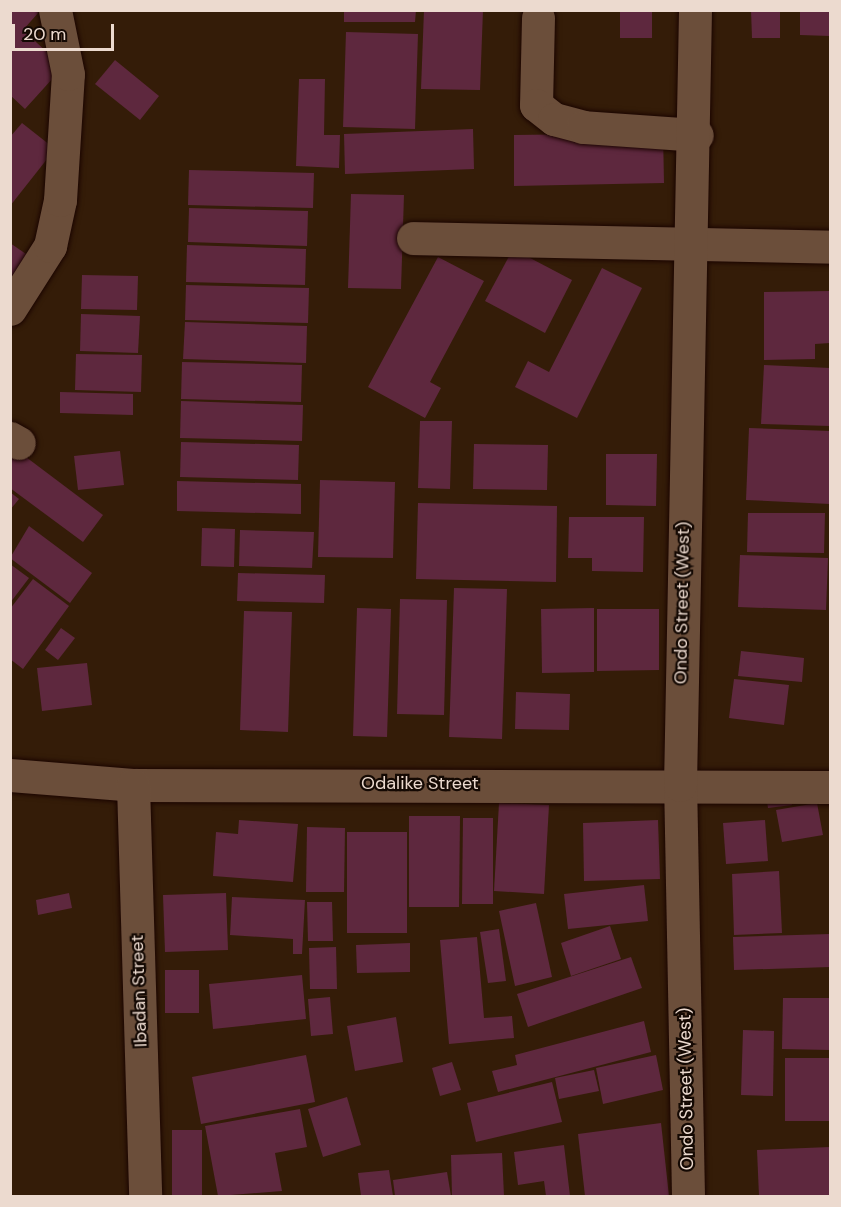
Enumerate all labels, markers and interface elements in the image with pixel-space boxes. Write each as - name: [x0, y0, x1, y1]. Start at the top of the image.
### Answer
- scale bar: [15, 12, 117, 50]
- text: 20 m: [23, 22, 66, 46]
- street label: Ondo Street (West): [670, 521, 694, 685]
- street label: Odalike Street: [361, 772, 479, 794]
- street label: Ibadan Street: [126, 934, 152, 1048]
- street label: Ondo Street (West): [674, 1007, 698, 1171]

